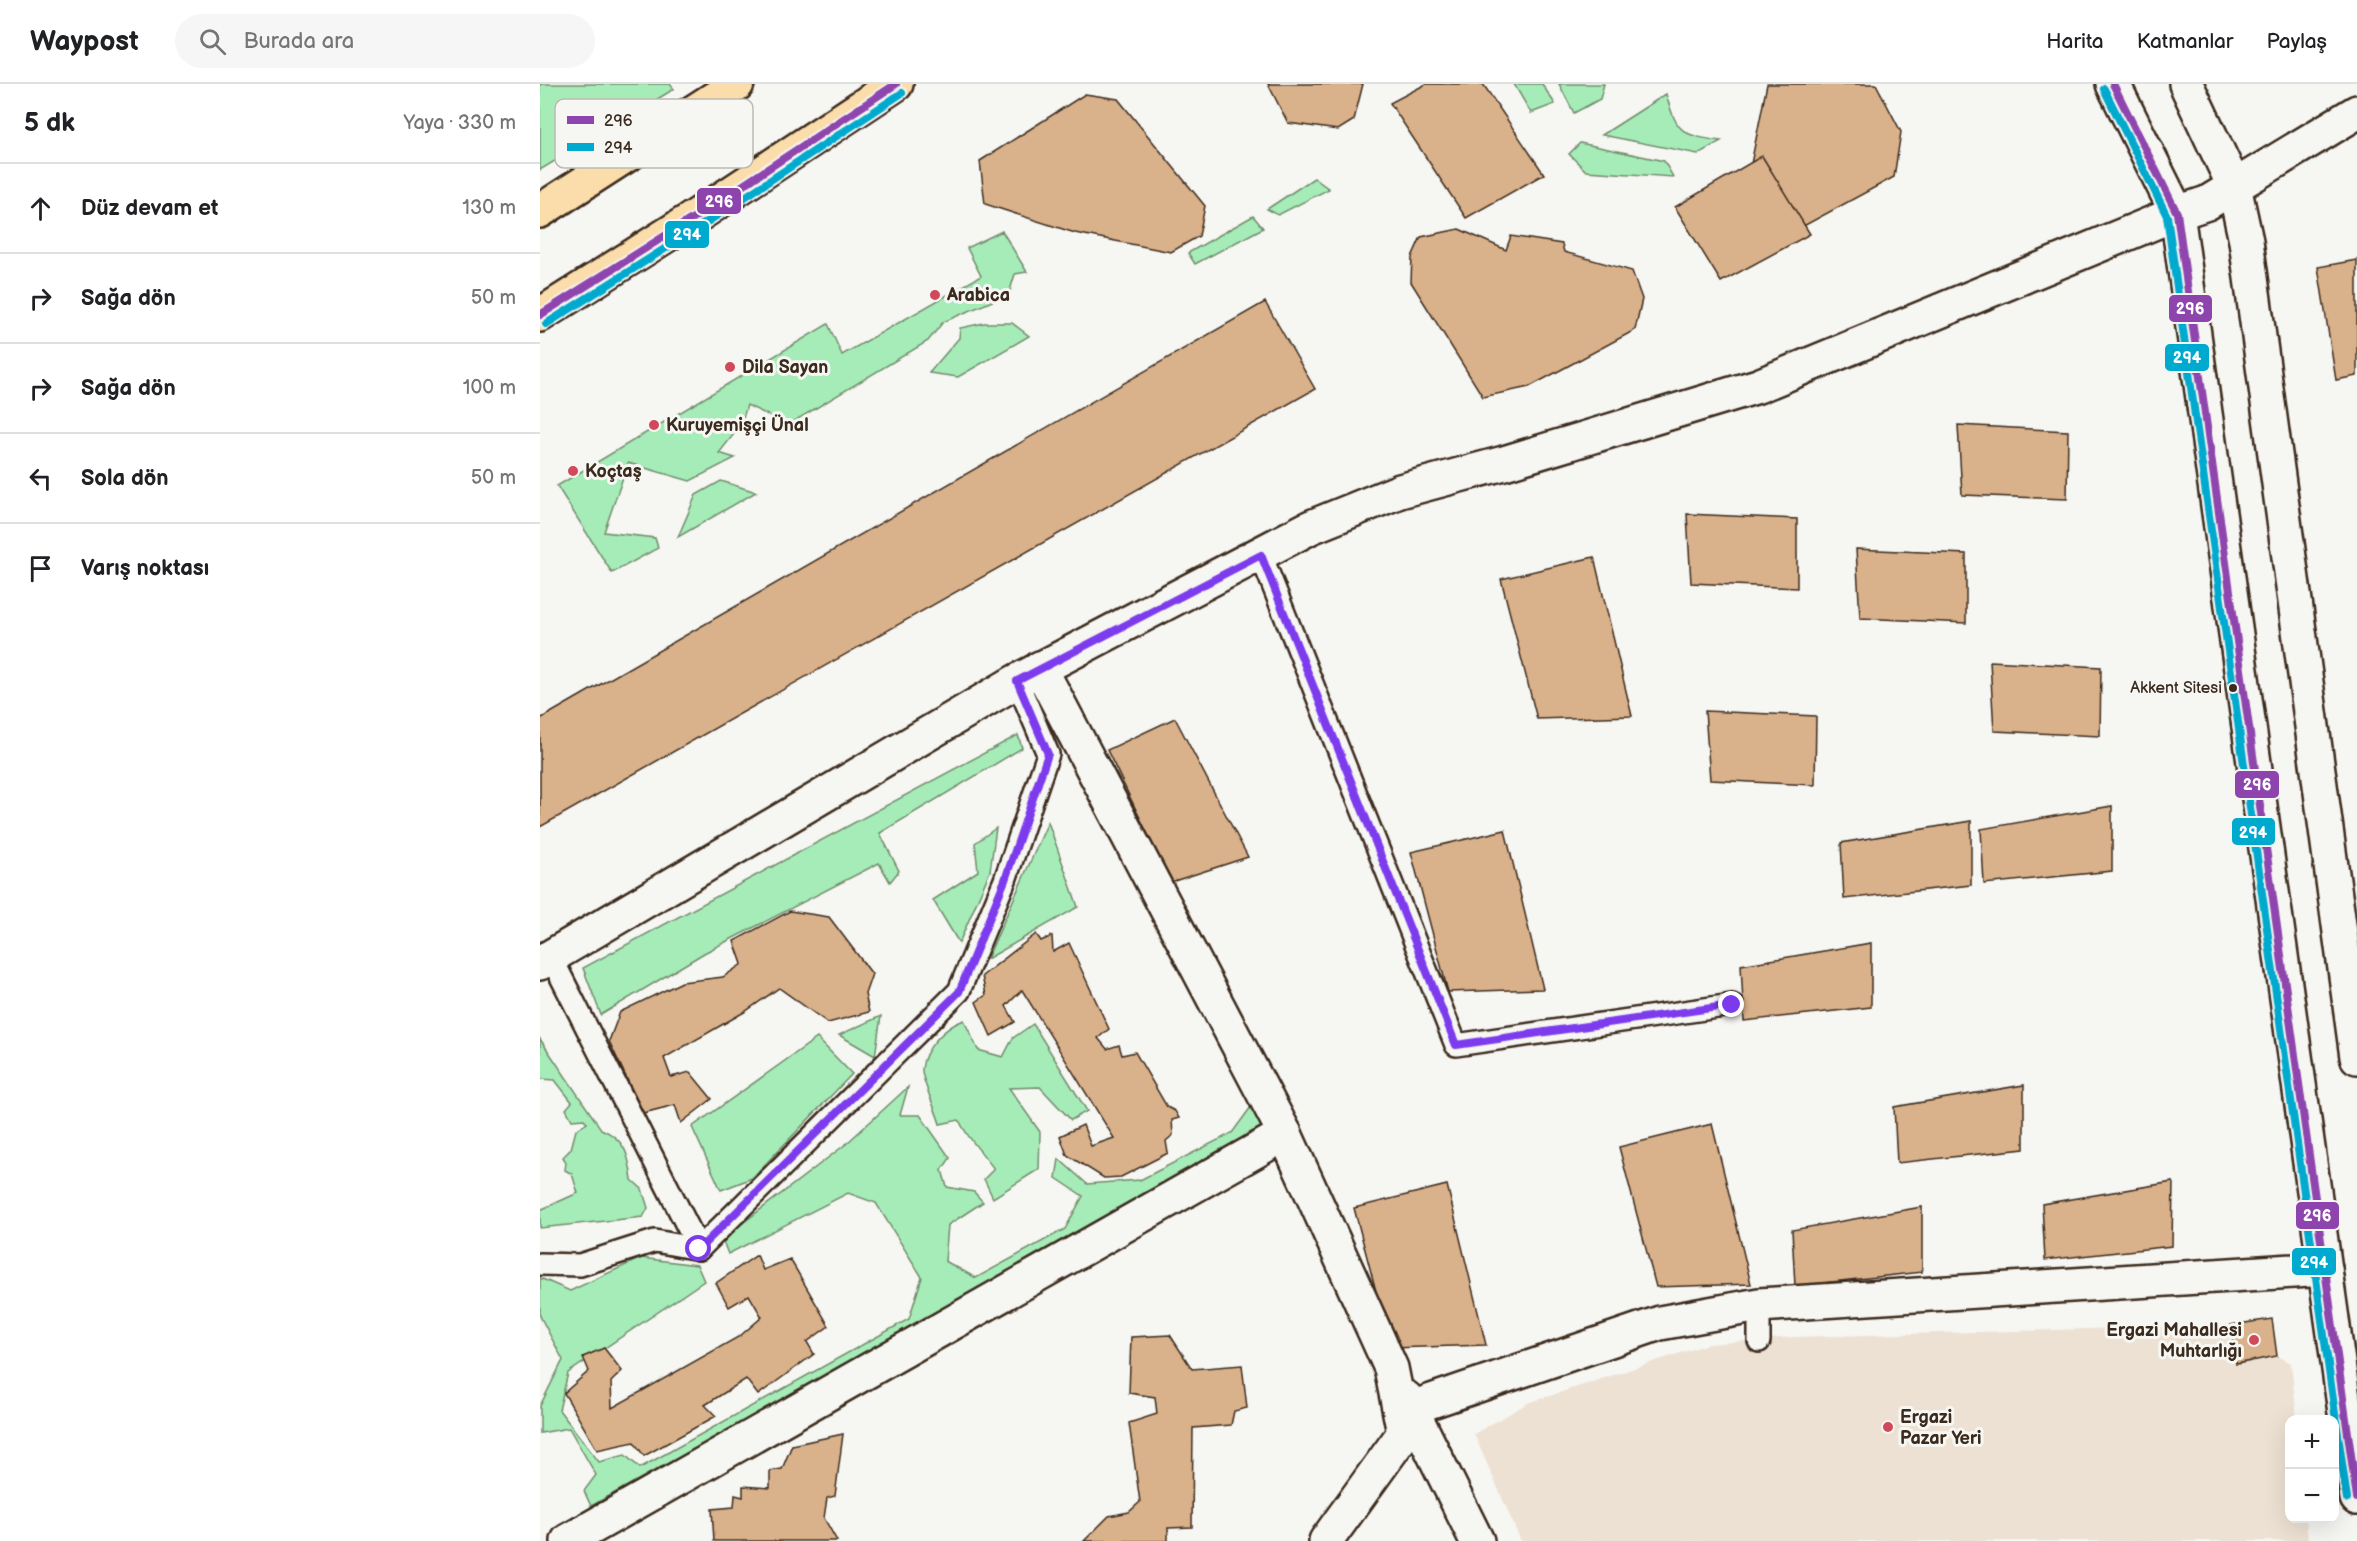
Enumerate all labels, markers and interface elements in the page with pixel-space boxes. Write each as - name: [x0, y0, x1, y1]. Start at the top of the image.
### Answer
- search box: [175, 14, 595, 68]
- text: Waypost: [30, 25, 139, 58]
- icon: search: [196, 25, 229, 58]
- text: Burada ara: [244, 28, 354, 55]
- text: Harita: [2046, 29, 2104, 54]
- text: Katmanlar: [2137, 29, 2233, 54]
- text: Paylaş: [2266, 29, 2327, 54]
- legend: [555, 99, 753, 168]
- text: 5 dk: [24, 108, 75, 139]
- text: Yaya · 330 m: [404, 111, 516, 135]
- text: 296: [604, 112, 633, 131]
- text: 294: [604, 139, 633, 158]
- line badge: 296: [696, 187, 742, 215]
- icon: ahead: [24, 192, 57, 225]
- text: 296: [705, 193, 734, 212]
- text: Düz devam et: [81, 195, 218, 222]
- text: 130 m: [462, 196, 516, 220]
- line badge: 294: [664, 220, 710, 249]
- text: 294: [673, 226, 702, 245]
- icon: right: [24, 282, 57, 315]
- text: Sağa dön: [81, 285, 176, 312]
- place label: Arabica: [946, 285, 1010, 306]
- text: 50 m: [471, 286, 516, 310]
- marker: Arabica: [928, 288, 942, 302]
- line badge: 296: [2168, 294, 2213, 323]
- text: 296: [2176, 300, 2205, 319]
- line badge: 294: [2164, 343, 2210, 372]
- text: 294: [2173, 349, 2202, 368]
- place label: Dila Sayan: [742, 357, 828, 378]
- marker: Dila Sayan: [723, 360, 737, 374]
- icon: right: [24, 372, 57, 405]
- text: Sağa dön: [81, 375, 176, 402]
- text: 100 m: [463, 376, 516, 400]
- place label: Kuruyemişçi Ünal: [666, 414, 809, 436]
- marker: Kuruyemişçi Ünal: [647, 418, 661, 432]
- place label: Koçtaş: [585, 461, 642, 482]
- icon: left: [24, 462, 57, 495]
- marker: Koçtaş: [566, 464, 580, 478]
- text: Sola dön: [81, 465, 169, 492]
- text: 50 m: [471, 466, 516, 490]
- icon: arrive: [24, 552, 57, 585]
- text: Varış noktası: [81, 555, 209, 582]
- place label: Akkent Sitesi: [2130, 679, 2222, 698]
- marker: Akkent Sitesi: [2227, 682, 2239, 694]
- line badge: 296: [2234, 770, 2280, 799]
- text: 296: [2243, 776, 2272, 795]
- line badge: 294: [2231, 817, 2276, 846]
- text: 294: [2239, 824, 2268, 843]
- route end: [1718, 991, 1744, 1017]
- line badge: 296: [2295, 1201, 2340, 1230]
- text: 296: [2303, 1207, 2332, 1226]
- route start: [685, 1235, 711, 1261]
- line badge: 294: [2291, 1247, 2337, 1276]
- text: 294: [2300, 1254, 2329, 1273]
- place label: Ergazi Mahallesi Muhtarlığı: [2106, 1320, 2242, 1362]
- marker: Ergazi Mahallesi Muhtarlığı: [2247, 1333, 2261, 1347]
- place label: Ergazi Pazar Yeri: [1900, 1407, 1982, 1449]
- map controls: [2285, 1415, 2339, 1523]
- button: +: [2285, 1415, 2339, 1469]
- marker: Ergazi Pazar Yeri: [1881, 1420, 1895, 1434]
- button: −: [2285, 1469, 2339, 1523]

